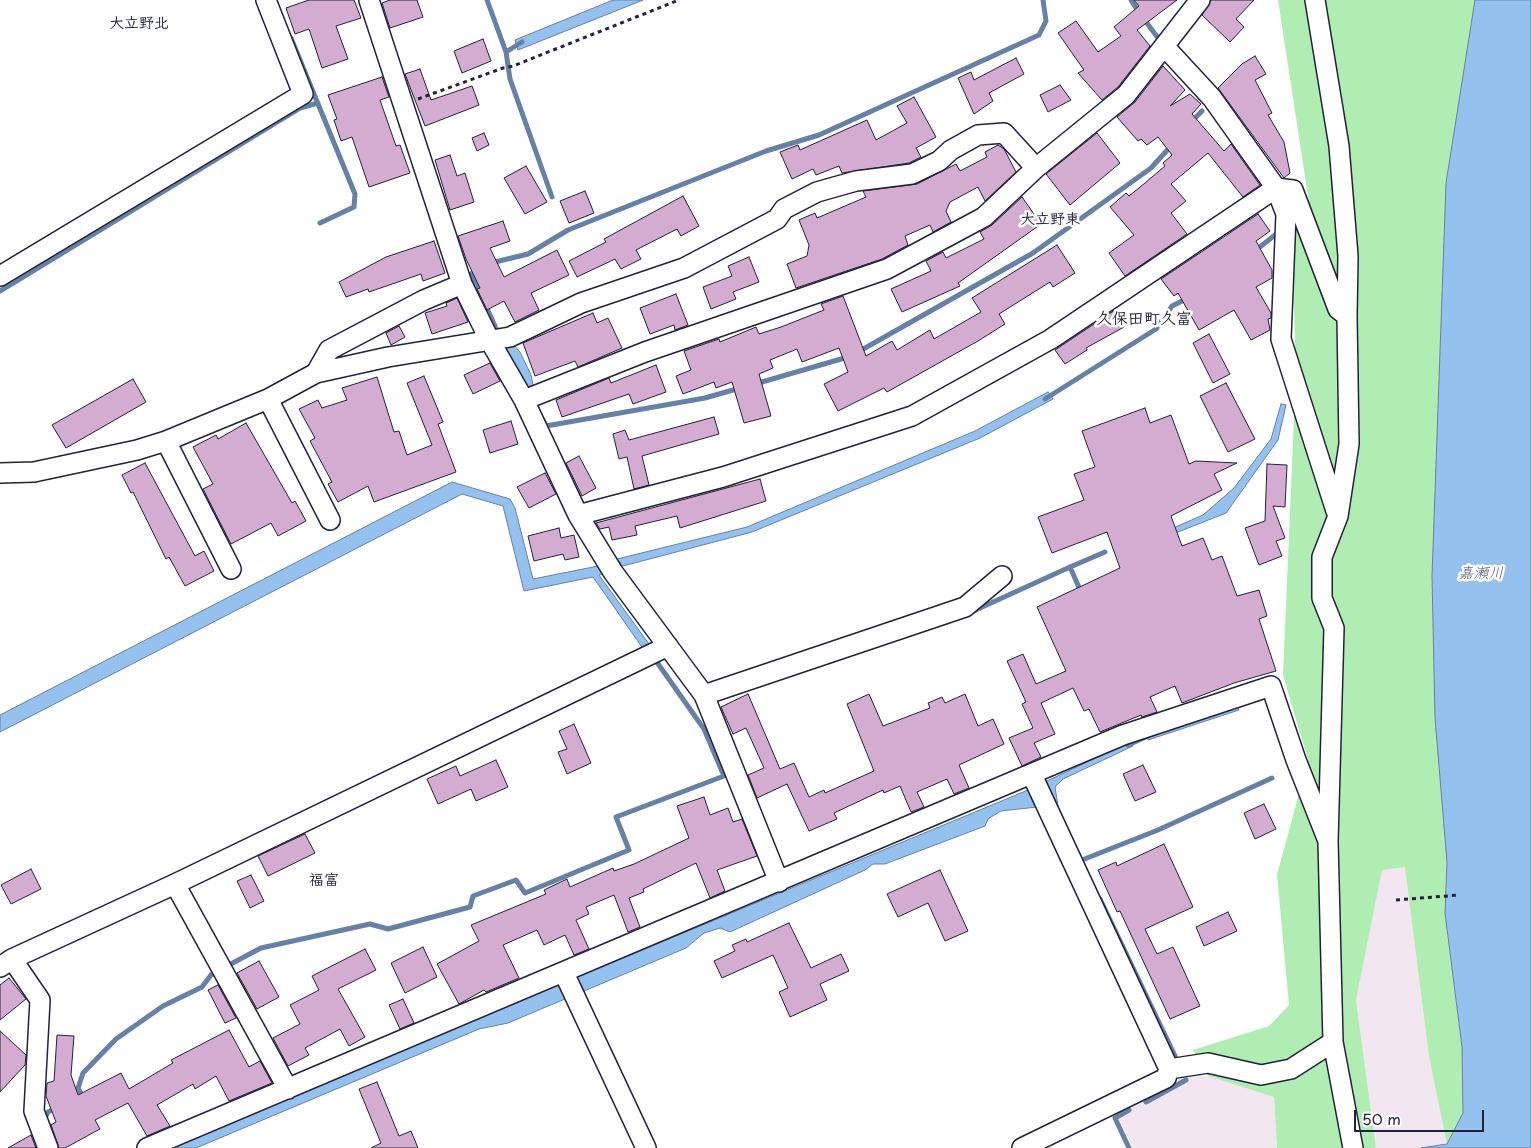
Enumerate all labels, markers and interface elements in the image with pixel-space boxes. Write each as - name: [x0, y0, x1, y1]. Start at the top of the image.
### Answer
- district label: 大立野北: [109, 15, 169, 33]
- district label: 大立野東: [1020, 211, 1080, 229]
- district label: 久保田町久富: [1096, 310, 1192, 330]
- water label: 嘉瀬川: [1459, 565, 1503, 583]
- district label: 福富: [309, 872, 339, 890]
- scale bar: [1356, 1100, 1486, 1132]
- text: 50 m: [1362, 1107, 1401, 1130]

